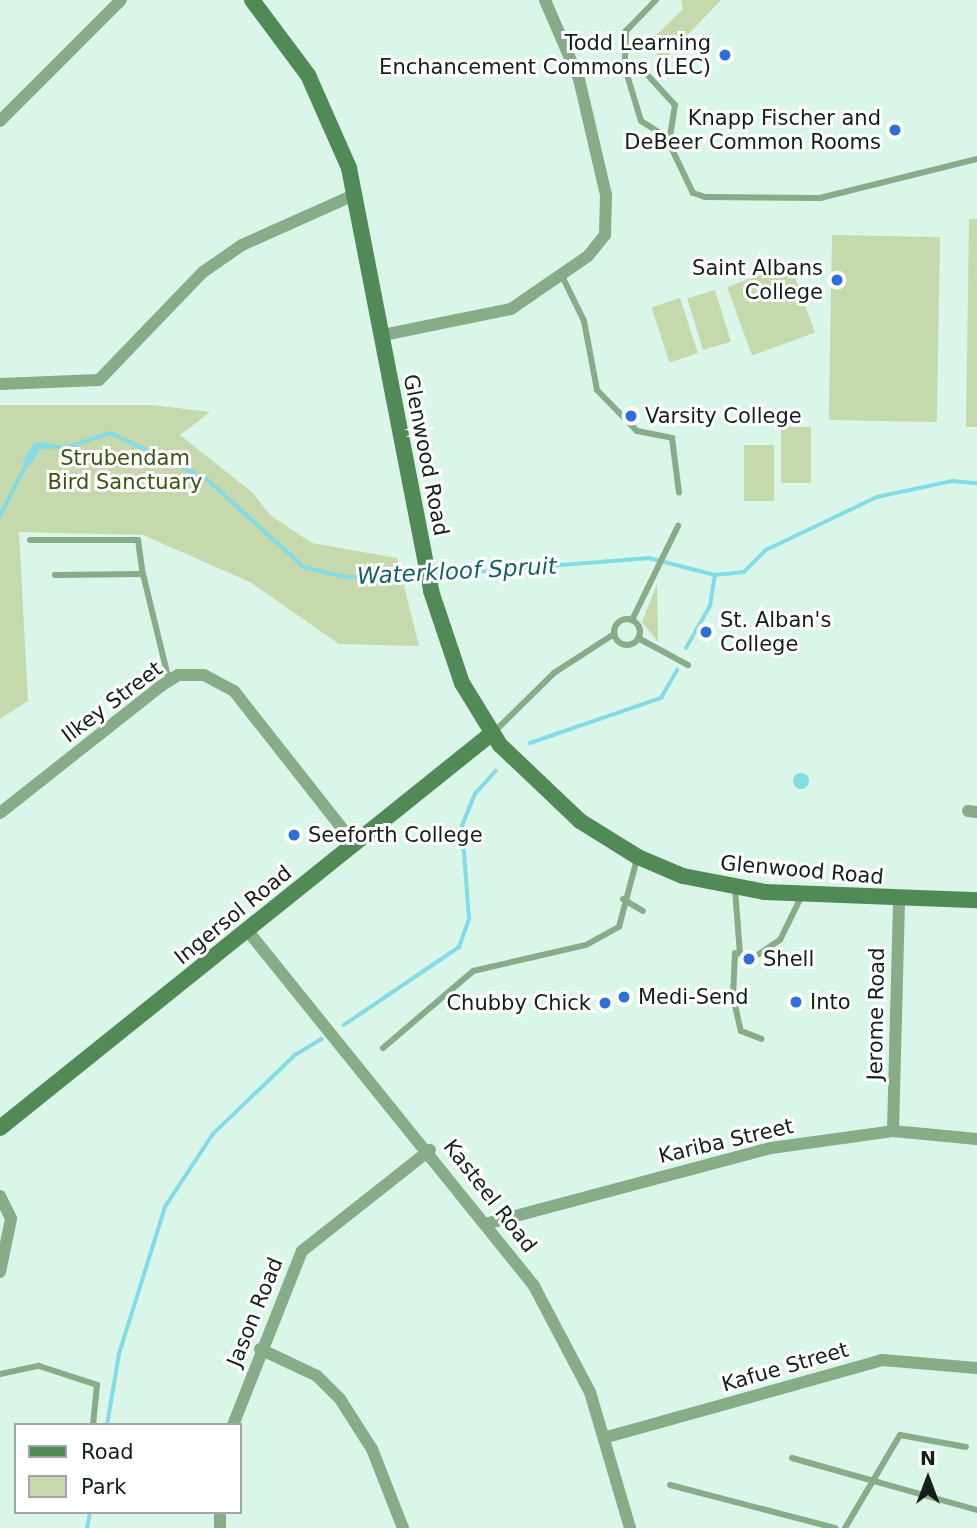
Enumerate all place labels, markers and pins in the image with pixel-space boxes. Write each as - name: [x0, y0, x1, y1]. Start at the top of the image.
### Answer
- place label: Todd Learning Enchancement Commons (LEC): [379, 30, 711, 80]
- marker: Todd Learning Enchancement Commons (LEC): [717, 47, 733, 63]
- place label: Knapp Fischer and DeBeer Common Rooms: [624, 105, 881, 155]
- marker: Knapp Fischer and DeBeer Common Rooms: [887, 122, 903, 138]
- place label: Saint Albans College: [692, 255, 823, 305]
- marker: Saint Albans College: [829, 272, 845, 288]
- place label: Varsity College: [645, 403, 802, 429]
- marker: Varsity College: [623, 408, 639, 424]
- place label: St. Alban's College: [720, 607, 831, 657]
- marker: St. Alban's College: [698, 624, 714, 640]
- place label: Seeforth College: [308, 822, 483, 848]
- marker: Seeforth College: [286, 827, 302, 843]
- place label: Shell: [763, 946, 814, 972]
- marker: Shell: [741, 951, 757, 967]
- place label: Medi-Send: [638, 984, 749, 1010]
- marker: Medi-Send: [616, 989, 632, 1005]
- place label: Into: [810, 989, 851, 1015]
- place label: Chubby Chick: [446, 990, 591, 1016]
- marker: Into: [788, 994, 804, 1010]
- marker: Chubby Chick: [597, 995, 613, 1011]

